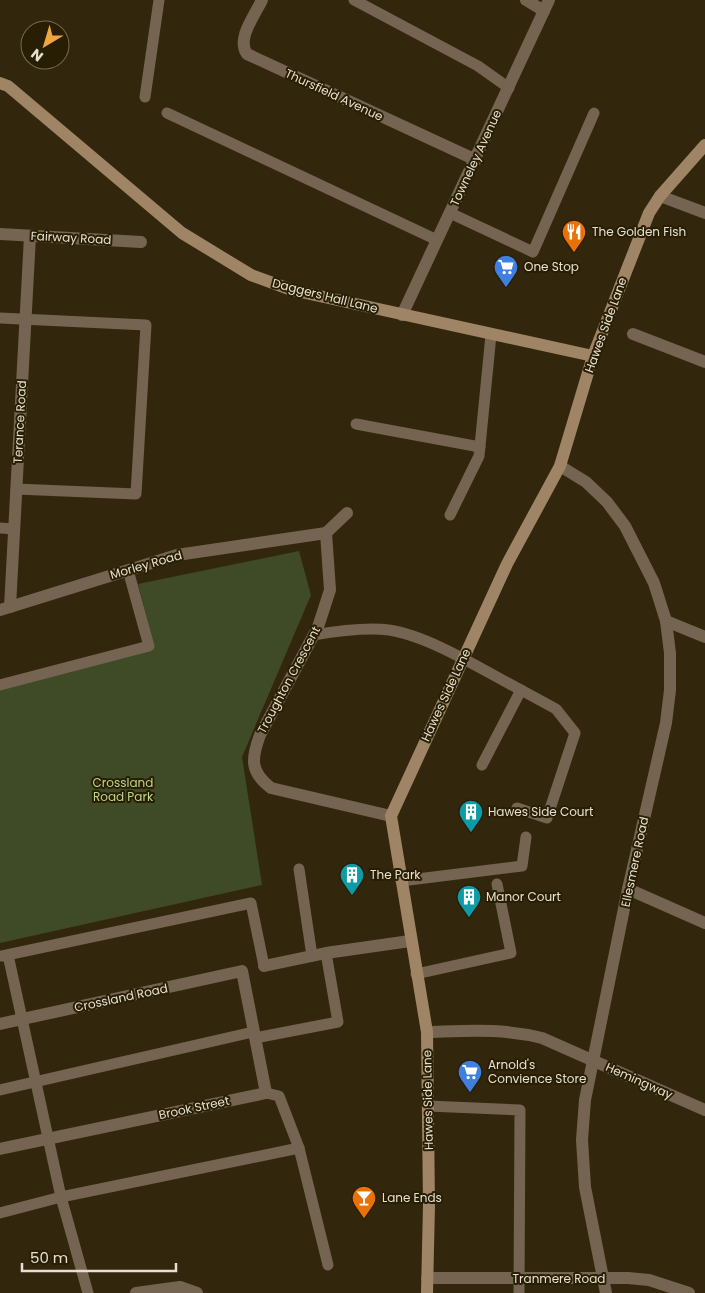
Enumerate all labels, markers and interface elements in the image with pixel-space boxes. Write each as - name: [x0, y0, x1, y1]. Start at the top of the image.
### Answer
- north arrow: [20, 20, 70, 70]
- text: N: [27, 44, 47, 66]
- street label: Thursfield Avenue: [282, 64, 386, 125]
- street label: Towneley Avenue: [446, 107, 505, 209]
- restaurant icon: The Golden Fish: [561, 219, 587, 253]
- place label: The Golden Fish: [592, 223, 686, 240]
- street label: Fairway Road: [30, 227, 112, 248]
- supermarket icon: One Stop: [493, 254, 519, 288]
- place label: One Stop: [524, 258, 579, 275]
- street label: Daggers Hall Lane: [271, 274, 380, 317]
- street label: Hawes Side Lane: [580, 275, 631, 375]
- street label: Terance Road: [9, 380, 30, 464]
- street label: Morley Road: [108, 546, 184, 583]
- street label: Troughton Crescent: [253, 623, 324, 736]
- street label: Hawes Side Lane: [417, 646, 474, 744]
- park label: Crossland Road Park: [93, 774, 154, 805]
- building icon: Hawes Side Court: [458, 799, 484, 833]
- place label: Hawes Side Court: [488, 803, 593, 820]
- street label: Ellesmere Road: [617, 815, 652, 909]
- building icon: The Park: [339, 862, 365, 896]
- place label: The Park: [370, 866, 421, 883]
- building icon: Manor Court: [456, 884, 482, 918]
- place label: Manor Court: [486, 888, 561, 905]
- street label: Crossland Road: [73, 979, 169, 1016]
- street label: Hawes Side Lane: [418, 1050, 437, 1150]
- place label: Arnold's Convience Store: [488, 1056, 586, 1087]
- street label: Hemingway: [603, 1058, 676, 1103]
- supermarket icon: Arnold's Convience Store: [457, 1059, 483, 1093]
- street label: Brook Street: [157, 1092, 231, 1123]
- bar icon: Lane Ends: [351, 1185, 377, 1219]
- place label: Lane Ends: [382, 1189, 442, 1206]
- scale bar: [22, 1240, 176, 1272]
- text: 50 m: [30, 1247, 68, 1268]
- street label: Tranmere Road: [513, 1270, 605, 1287]

